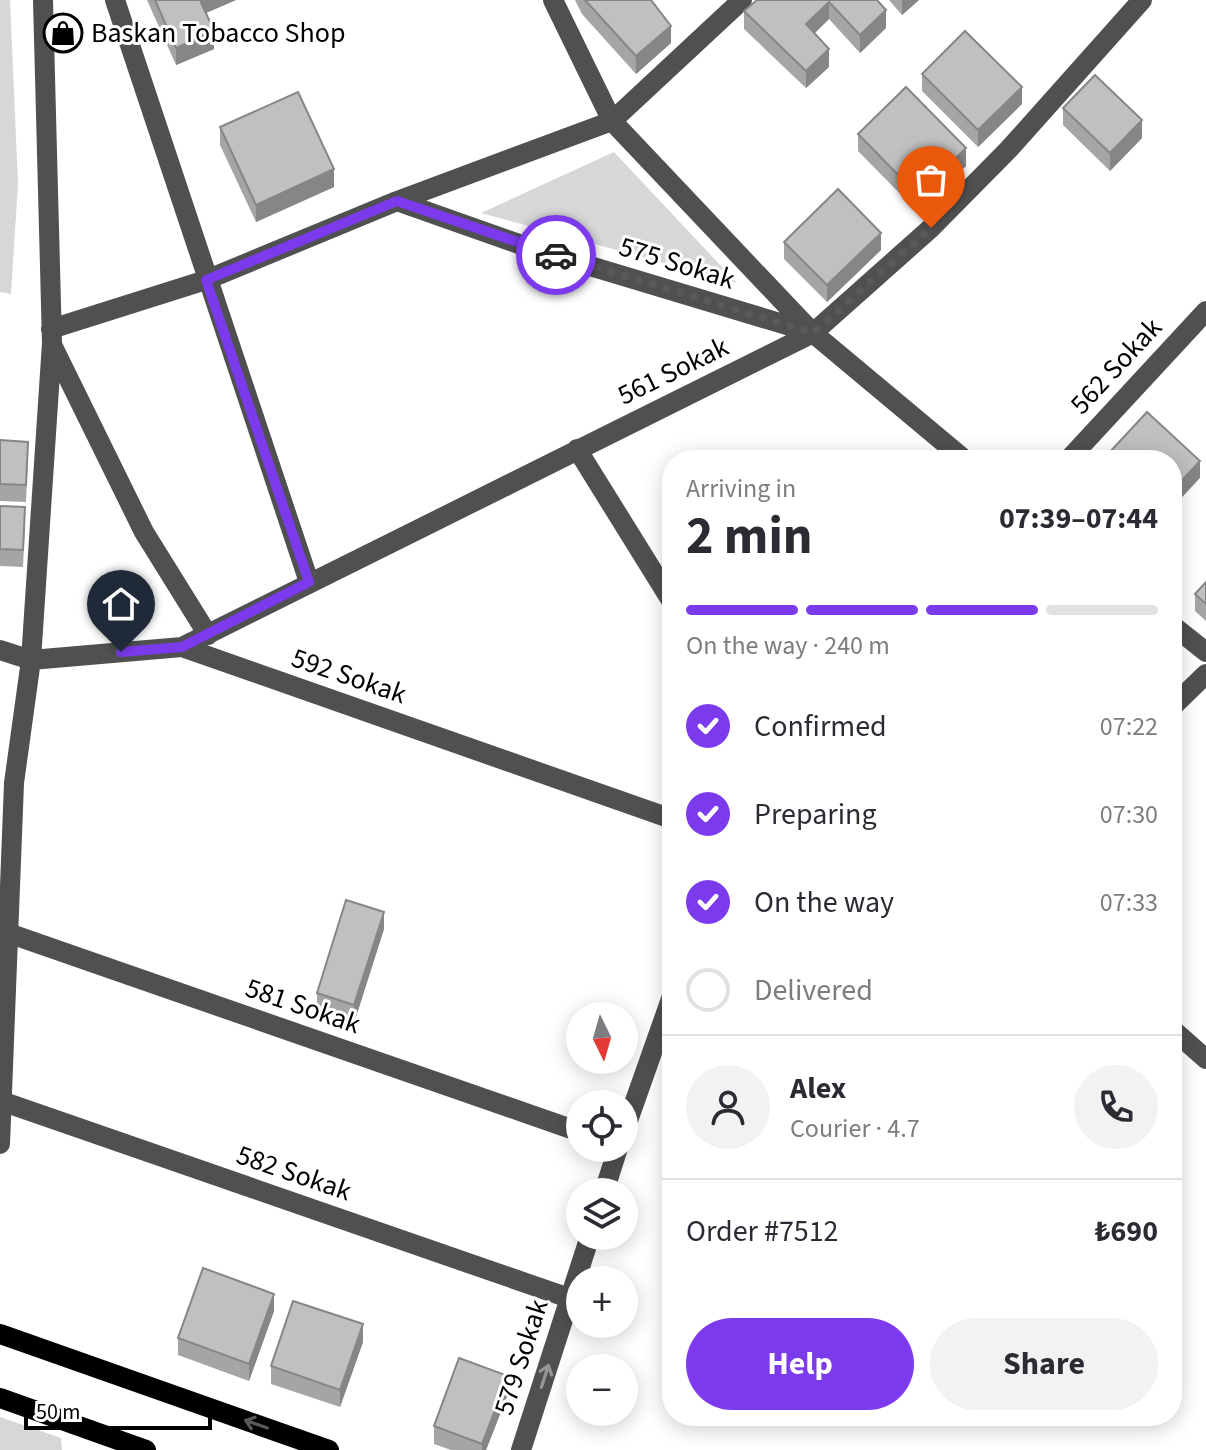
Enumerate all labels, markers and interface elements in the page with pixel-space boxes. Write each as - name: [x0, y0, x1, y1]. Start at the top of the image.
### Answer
- shop icon: Baskan Tobacco Shop: [42, 12, 84, 54]
- place label: Baskan Tobacco Shop: [91, 13, 346, 53]
- pin: [897, 146, 965, 228]
- icon: bag: [909, 158, 953, 202]
- courier: [516, 215, 596, 295]
- street label: 575 Sokak: [614, 226, 740, 300]
- icon: car: [534, 233, 578, 277]
- street label: 562 Sokak: [1061, 309, 1171, 423]
- street label: 561 Sokak: [611, 327, 735, 415]
- text: Arriving in: [686, 470, 796, 507]
- text: 07:39–07:44: [999, 497, 1158, 540]
- text: 2 min: [686, 500, 813, 574]
- pin: [87, 570, 155, 652]
- icon: home: [99, 582, 143, 626]
- text: On the way · 240 m: [686, 627, 890, 664]
- street label: 592 Sokak: [286, 638, 412, 714]
- icon: check: [686, 704, 730, 748]
- text: Confirmed: [754, 705, 887, 748]
- text: 07:22: [1100, 708, 1158, 745]
- icon: check: [686, 792, 730, 836]
- text: Preparing: [754, 793, 877, 836]
- text: 07:30: [1100, 796, 1158, 833]
- icon: check: [686, 880, 730, 924]
- text: On the way: [754, 881, 894, 924]
- text: 07:33: [1100, 884, 1158, 921]
- street label: 581 Sokak: [240, 968, 366, 1044]
- text: Delivered: [754, 969, 873, 1012]
- north arrow: [566, 1002, 638, 1074]
- map controls: [566, 1002, 638, 1426]
- button: person: [686, 1065, 770, 1149]
- button: phone: [1074, 1065, 1158, 1149]
- text: Alex: [790, 1067, 846, 1110]
- button: locate: [566, 1090, 638, 1162]
- text: Courier · 4.7: [790, 1110, 920, 1147]
- street label: 582 Sokak: [231, 1135, 357, 1211]
- button: layers: [566, 1178, 638, 1250]
- text: Order #7512: [686, 1210, 839, 1253]
- text: ₺690: [1095, 1210, 1158, 1253]
- button: +: [566, 1266, 638, 1338]
- street label: 579 Sokak: [484, 1294, 558, 1420]
- button: Help: [686, 1318, 914, 1410]
- button: Share: [930, 1318, 1158, 1410]
- button: −: [566, 1354, 638, 1426]
- one-way arrow: [538, 1363, 553, 1388]
- scale bar: [24, 1394, 212, 1430]
- text: 50 m: [36, 1396, 81, 1428]
- one-way arrow: [244, 1416, 268, 1430]

